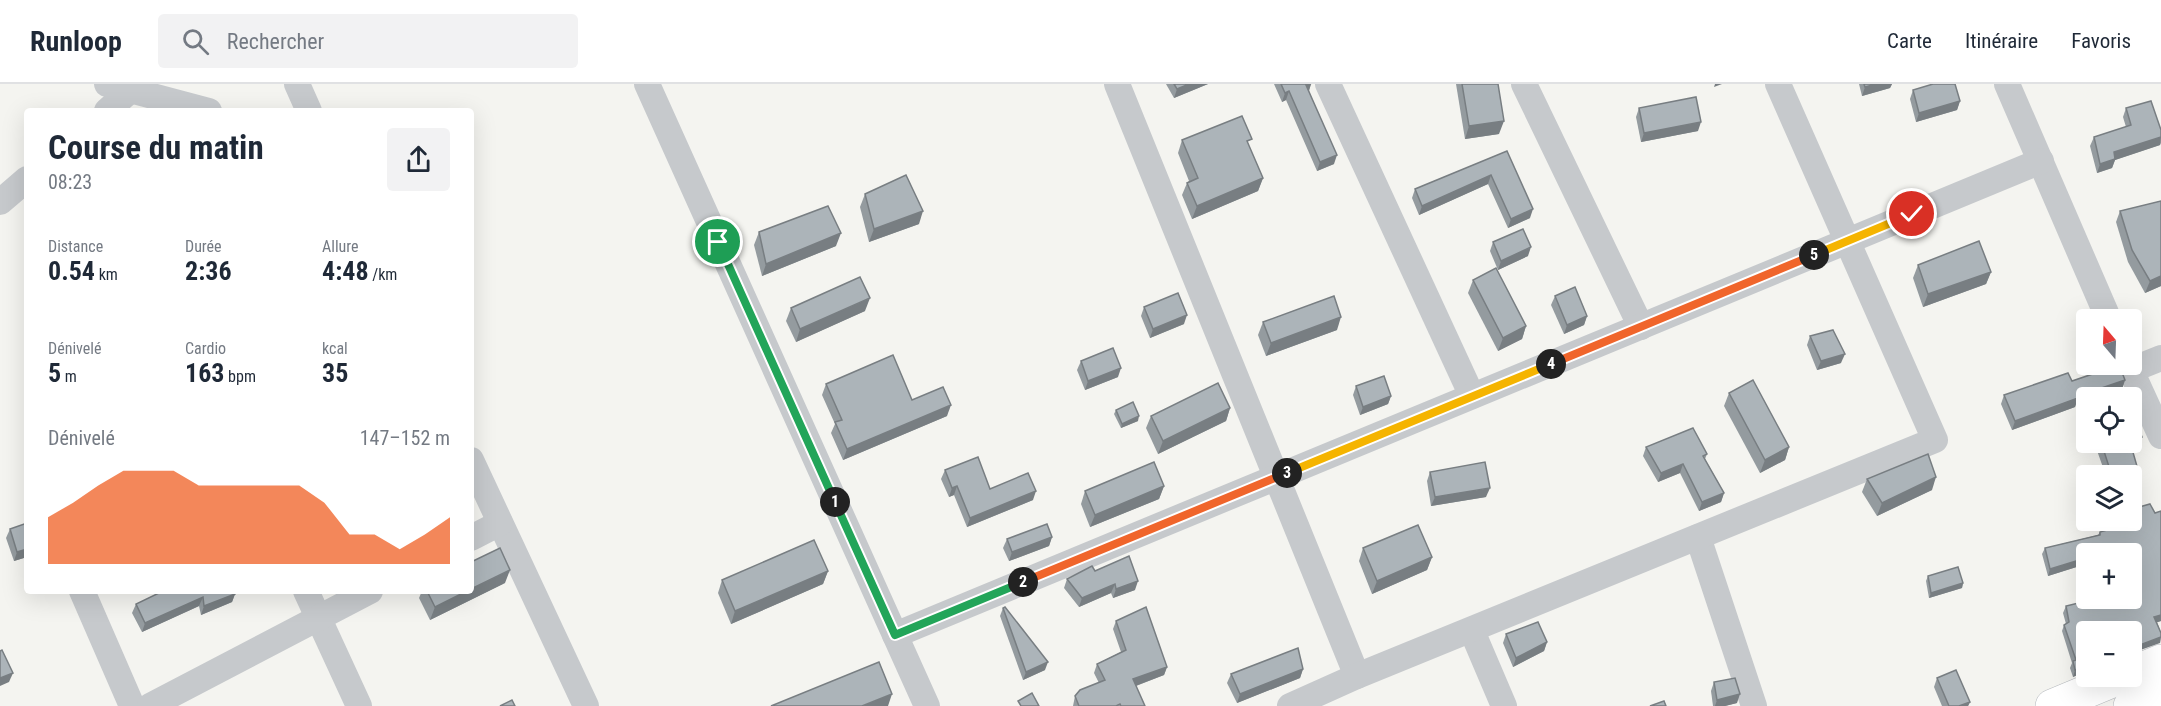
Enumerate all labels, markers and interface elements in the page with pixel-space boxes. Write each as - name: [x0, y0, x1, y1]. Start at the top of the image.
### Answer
- search box: [158, 14, 578, 68]
- text: Runloop: [30, 25, 122, 58]
- icon: search: [179, 25, 212, 58]
- text: Rechercher: [227, 29, 324, 54]
- text: Carte: [1887, 29, 1932, 53]
- text: Itinéraire: [1965, 29, 2038, 53]
- text: Favoris: [2071, 29, 2131, 53]
- text: Course du matin: [48, 128, 264, 167]
- button: share: [387, 128, 450, 191]
- text: 08:23: [48, 170, 92, 194]
- pin: [1886, 188, 1937, 239]
- icon: check: [1895, 197, 1928, 230]
- pin: [692, 216, 743, 267]
- icon: arrive: [701, 225, 734, 258]
- text: Distance: [48, 237, 103, 256]
- text: Durée: [185, 237, 222, 256]
- text: Allure: [322, 237, 359, 256]
- pin: 5: [1799, 240, 1829, 270]
- text: 5: [1810, 245, 1818, 264]
- text: 0.54: [48, 256, 95, 286]
- text: 2:36: [185, 256, 232, 286]
- text: 4:48: [322, 256, 369, 286]
- text: km: [95, 265, 118, 284]
- text: /km: [369, 265, 397, 284]
- north arrow: [2076, 309, 2142, 375]
- map controls: [2076, 309, 2142, 687]
- text: Dénivelé: [48, 339, 101, 358]
- text: Cardio: [185, 339, 226, 358]
- text: kcal: [322, 339, 348, 358]
- pin: 4: [1536, 349, 1566, 379]
- text: 4: [1547, 354, 1555, 373]
- text: 5: [48, 358, 61, 388]
- text: 163: [185, 358, 224, 388]
- text: 35: [322, 358, 348, 388]
- text: m: [61, 367, 77, 386]
- text: bpm: [224, 367, 256, 386]
- button: locate: [2076, 387, 2142, 453]
- text: Dénivelé: [48, 426, 115, 450]
- text: 147–152 m: [360, 426, 450, 450]
- pin: 3: [1272, 458, 1302, 488]
- text: 3: [1283, 463, 1291, 482]
- button: layers: [2076, 465, 2142, 531]
- pin: 1: [820, 487, 850, 517]
- text: 1: [831, 492, 839, 511]
- button: +: [2076, 543, 2142, 609]
- pin: 2: [1008, 567, 1038, 597]
- text: 2: [1019, 572, 1027, 591]
- button: −: [2076, 621, 2142, 687]

